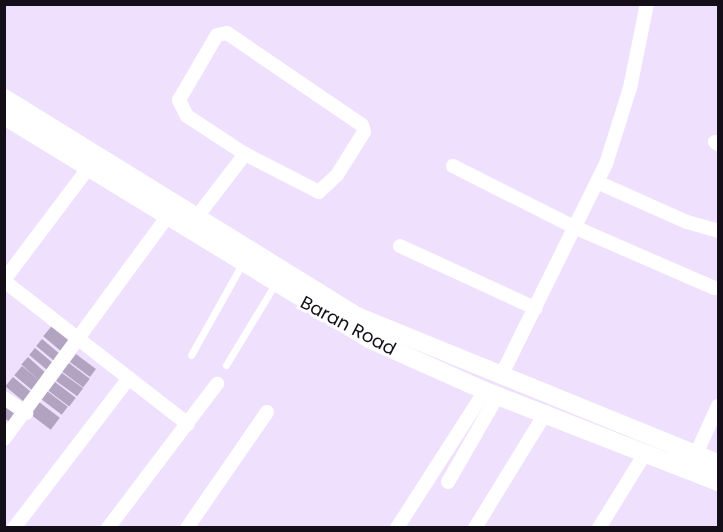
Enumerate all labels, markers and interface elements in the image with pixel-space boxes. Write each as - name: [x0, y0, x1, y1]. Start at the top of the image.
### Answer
- street label: Baran Road: [296, 292, 400, 360]

